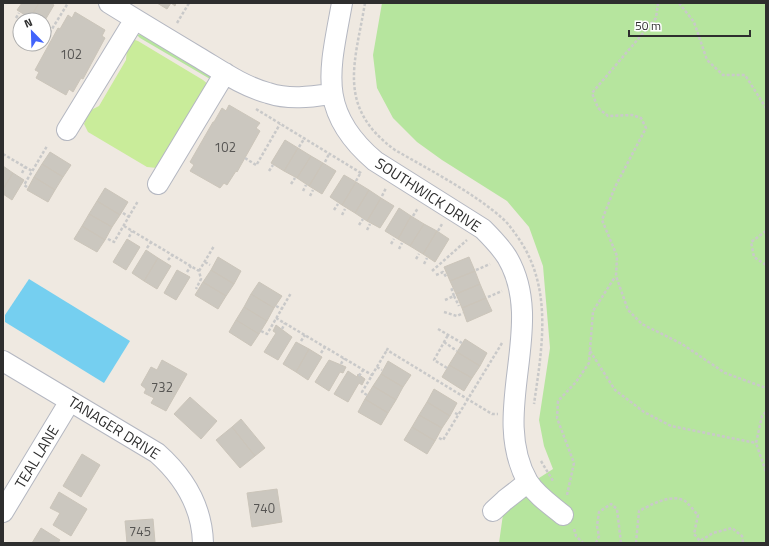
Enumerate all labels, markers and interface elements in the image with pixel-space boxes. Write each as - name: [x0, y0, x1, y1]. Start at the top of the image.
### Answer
- north arrow: [12, 12, 52, 52]
- scale bar: [629, 12, 750, 38]
- text: N: [21, 14, 35, 32]
- text: 50 m: [635, 16, 661, 35]
- house number: 102: [60, 44, 82, 64]
- house number: 102: [214, 137, 236, 157]
- street label: SOUTHWICK DRIVE: [371, 152, 486, 238]
- house number: 732: [151, 377, 173, 397]
- street label: TANAGER DRIVE: [64, 390, 165, 465]
- street label: TEAL LANE: [9, 421, 64, 493]
- house number: 740: [253, 498, 275, 518]
- house number: 745: [129, 521, 151, 541]

